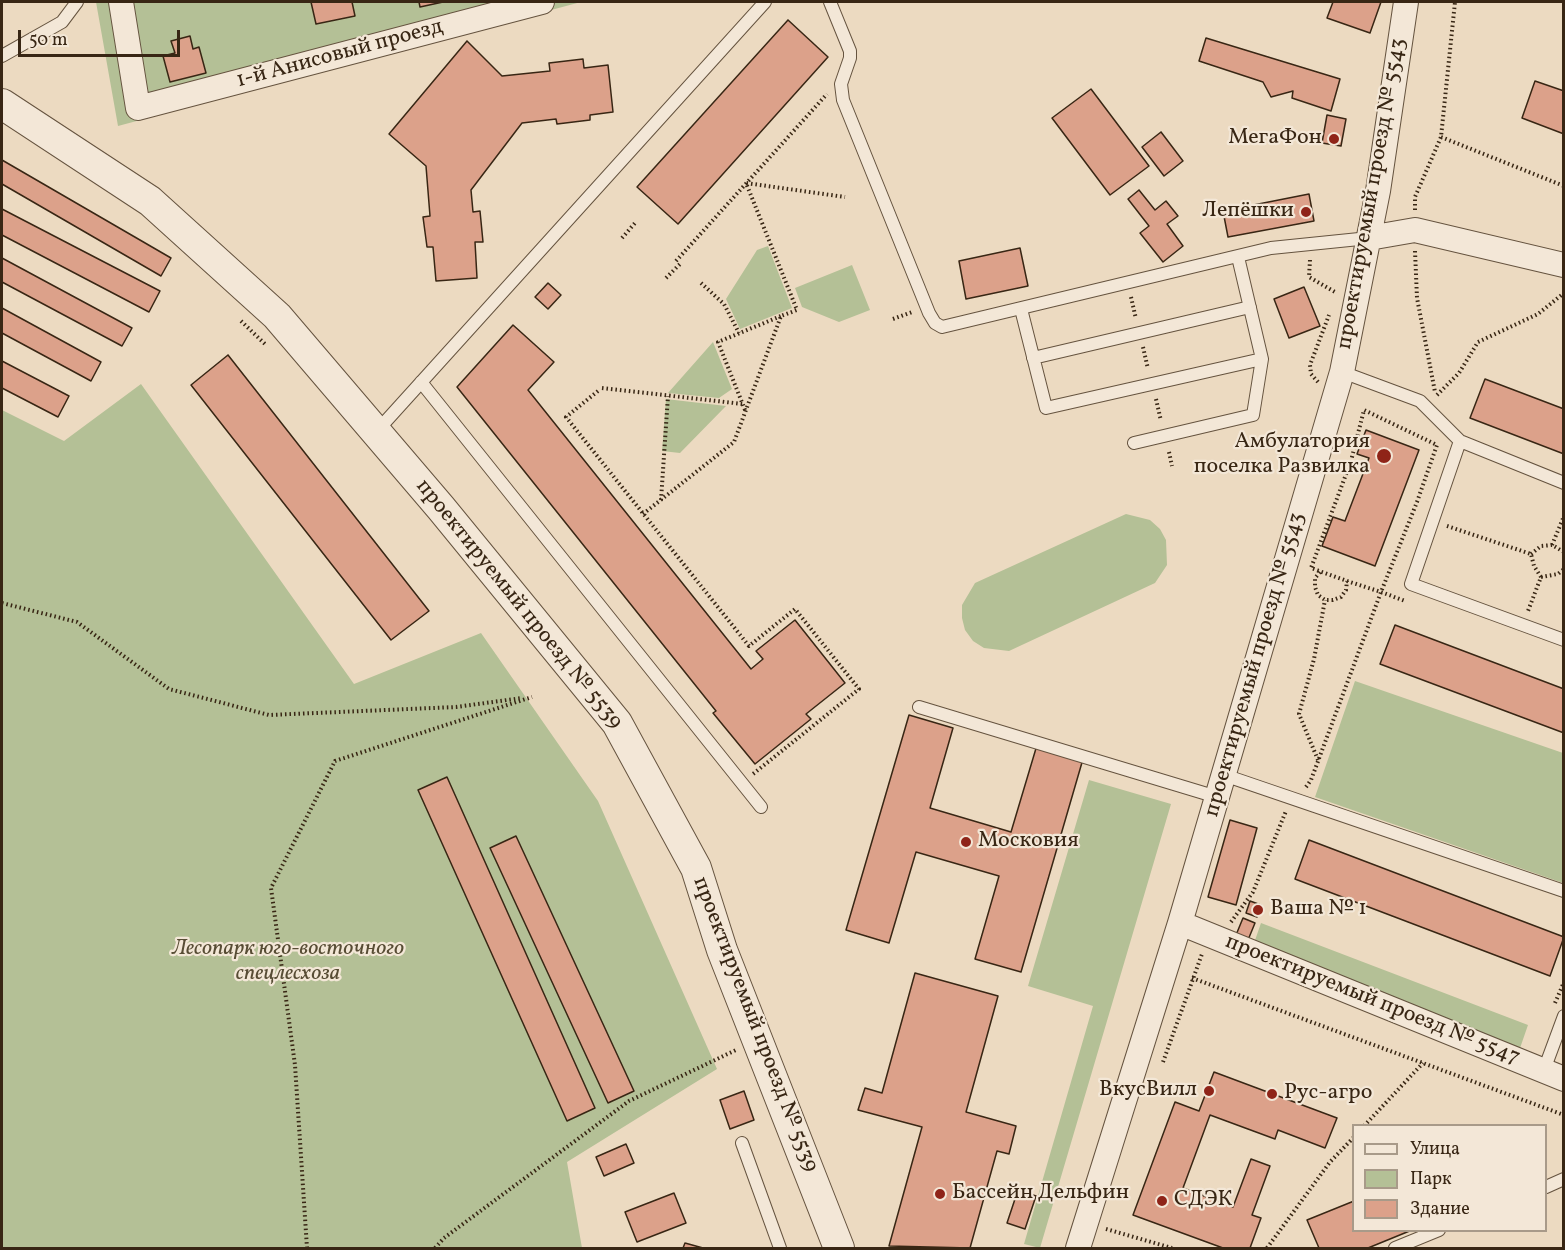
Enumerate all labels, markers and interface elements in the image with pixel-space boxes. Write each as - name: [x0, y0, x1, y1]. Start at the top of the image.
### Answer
- street label: 1-й Анисовый проезд: [234, 15, 446, 95]
- scale bar: [21, 18, 183, 56]
- text: 50 m: [29, 28, 68, 53]
- street label: проектируемый проезд № 5543: [1333, 36, 1413, 352]
- place label: МегаФон: [1228, 126, 1322, 152]
- marker: МегаФон: [1327, 132, 1341, 146]
- place label: Лепёшки: [1202, 199, 1294, 225]
- marker: Лепёшки: [1299, 205, 1313, 219]
- place label: Амбулатория поселка Развилка: [1194, 430, 1370, 482]
- marker: Амбулатория поселка Развилка: [1375, 447, 1393, 465]
- street label: проектируемый проезд № 5539: [409, 475, 627, 735]
- street label: проектируемый проезд № 5543: [1200, 510, 1312, 820]
- place label: Московия: [978, 829, 1079, 855]
- marker: Московия: [959, 835, 973, 849]
- street label: проектируемый проезд № 5539: [685, 874, 823, 1176]
- place label: Ваша № 1: [1270, 897, 1367, 923]
- marker: Ваша № 1: [1251, 903, 1265, 917]
- street label: проектируемый проезд № 5547: [1221, 930, 1523, 1072]
- park label: Лесопарк юго-восточного спецлесхоза: [172, 937, 404, 988]
- place label: ВкусВилл: [1099, 1078, 1197, 1104]
- place label: Рус-агро: [1284, 1081, 1372, 1107]
- marker: ВкусВилл: [1202, 1084, 1216, 1098]
- marker: Рус-агро: [1265, 1087, 1279, 1101]
- legend: [1352, 1124, 1547, 1232]
- text: Улица: [1410, 1137, 1460, 1162]
- text: Парк: [1410, 1167, 1452, 1192]
- place label: Бассейн Дельфин: [952, 1181, 1129, 1207]
- marker: Бассейн Дельфин: [933, 1187, 947, 1201]
- place label: СДЭК: [1174, 1188, 1232, 1214]
- marker: СДЭК: [1155, 1194, 1169, 1208]
- text: Здание: [1410, 1197, 1470, 1222]

